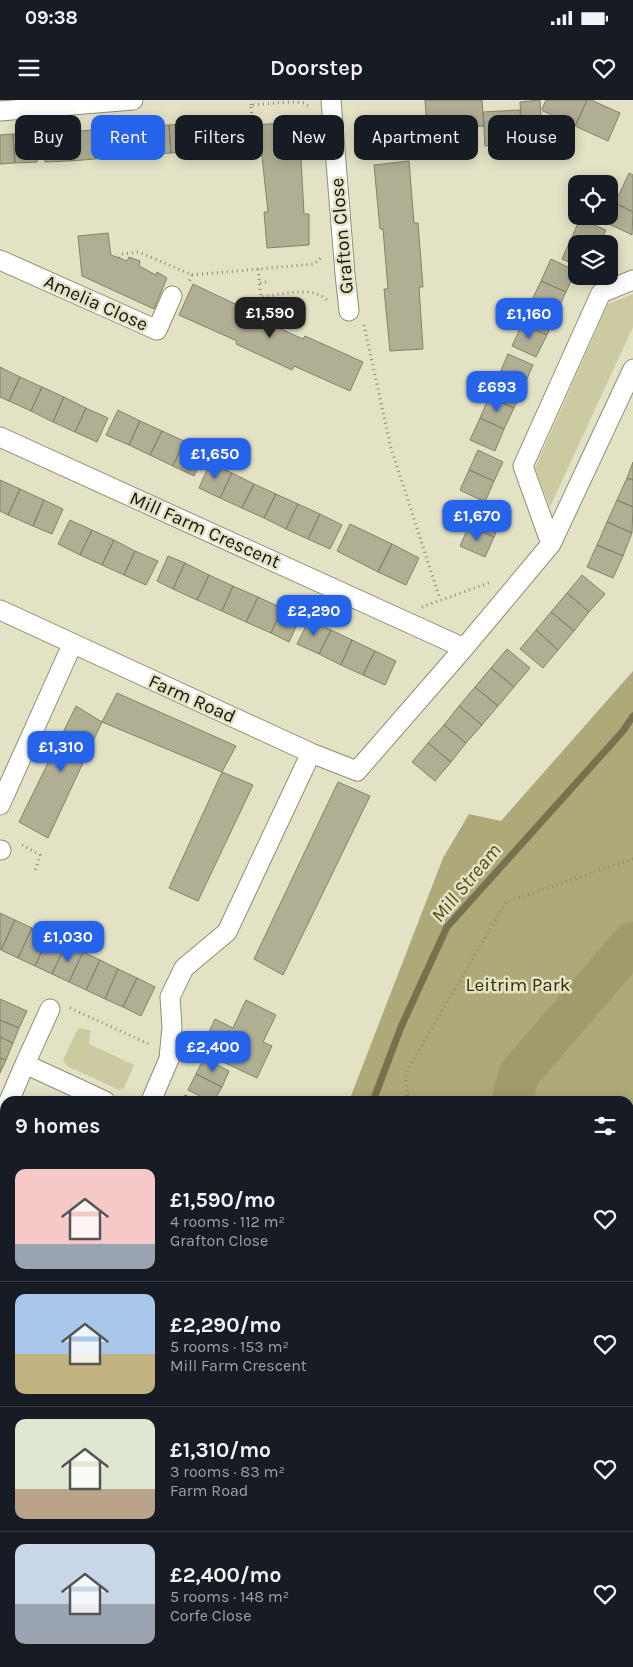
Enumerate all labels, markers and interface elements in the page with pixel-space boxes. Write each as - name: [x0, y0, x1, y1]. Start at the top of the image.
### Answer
- text: 09:38: [25, 7, 78, 29]
- icon: menu: [15, 54, 43, 82]
- icon: heart: [590, 54, 618, 82]
- text: Doorstep: [270, 55, 363, 81]
- chip: Buy: [15, 115, 81, 160]
- chip: Rent: [91, 115, 165, 160]
- chip: Filters: [175, 115, 263, 160]
- chip: New: [273, 115, 344, 160]
- chip: Apartment: [354, 115, 478, 160]
- chip: House: [488, 115, 575, 160]
- map controls: [568, 175, 618, 285]
- button: locate: [568, 175, 618, 225]
- street label: Grafton Close: [326, 177, 358, 295]
- button: layers: [568, 235, 618, 285]
- street label: Amelia Close: [41, 270, 151, 336]
- pin: £1,590: [229, 296, 311, 339]
- pin: £1,160: [488, 298, 570, 340]
- text: £1,590: [246, 303, 294, 322]
- text: £1,160: [507, 304, 551, 323]
- pin: £693: [467, 370, 527, 413]
- text: £693: [477, 377, 517, 396]
- pin: £1,650: [174, 438, 256, 480]
- text: £1,650: [191, 444, 239, 463]
- street label: Mill Farm Crescent: [126, 487, 284, 573]
- pin: £1,670: [436, 500, 518, 542]
- text: £1,670: [453, 506, 501, 525]
- pin: £2,290: [273, 594, 355, 637]
- text: £2,290: [288, 601, 340, 620]
- street label: Farm Road: [145, 670, 239, 728]
- pin: £1,310: [20, 730, 102, 773]
- text: £1,310: [38, 737, 84, 756]
- water label: Mill Stream: [426, 839, 506, 927]
- pin: £1,030: [27, 920, 109, 963]
- text: £1,030: [43, 927, 93, 946]
- park label: Leitrim Park: [466, 974, 571, 996]
- pin: £2,400: [172, 1030, 254, 1073]
- text: £2,400: [186, 1037, 240, 1056]
- icon: filters: [591, 1112, 619, 1140]
- text: 9 homes: [15, 1114, 100, 1138]
- text: £1,590/mo: [170, 1188, 275, 1212]
- icon: home: [55, 1189, 115, 1249]
- icon: heart: [591, 1205, 619, 1233]
- text: 4 rooms · 112 m²: [170, 1212, 285, 1231]
- text: Grafton Close: [170, 1231, 268, 1250]
- text: £2,290/mo: [170, 1313, 281, 1337]
- icon: home: [55, 1314, 115, 1374]
- icon: heart: [591, 1330, 619, 1358]
- text: 5 rooms · 153 m²: [170, 1337, 289, 1356]
- text: Mill Farm Crescent: [170, 1356, 307, 1375]
- text: £1,310/mo: [170, 1438, 271, 1462]
- icon: home: [55, 1439, 115, 1499]
- icon: heart: [591, 1455, 619, 1483]
- text: 3 rooms · 83 m²: [170, 1462, 285, 1481]
- text: Farm Road: [170, 1481, 248, 1500]
- text: £2,400/mo: [170, 1563, 281, 1587]
- icon: home: [55, 1564, 115, 1624]
- icon: heart: [591, 1580, 619, 1608]
- text: 5 rooms · 148 m²: [170, 1587, 289, 1606]
- text: Corfe Close: [170, 1606, 252, 1625]

